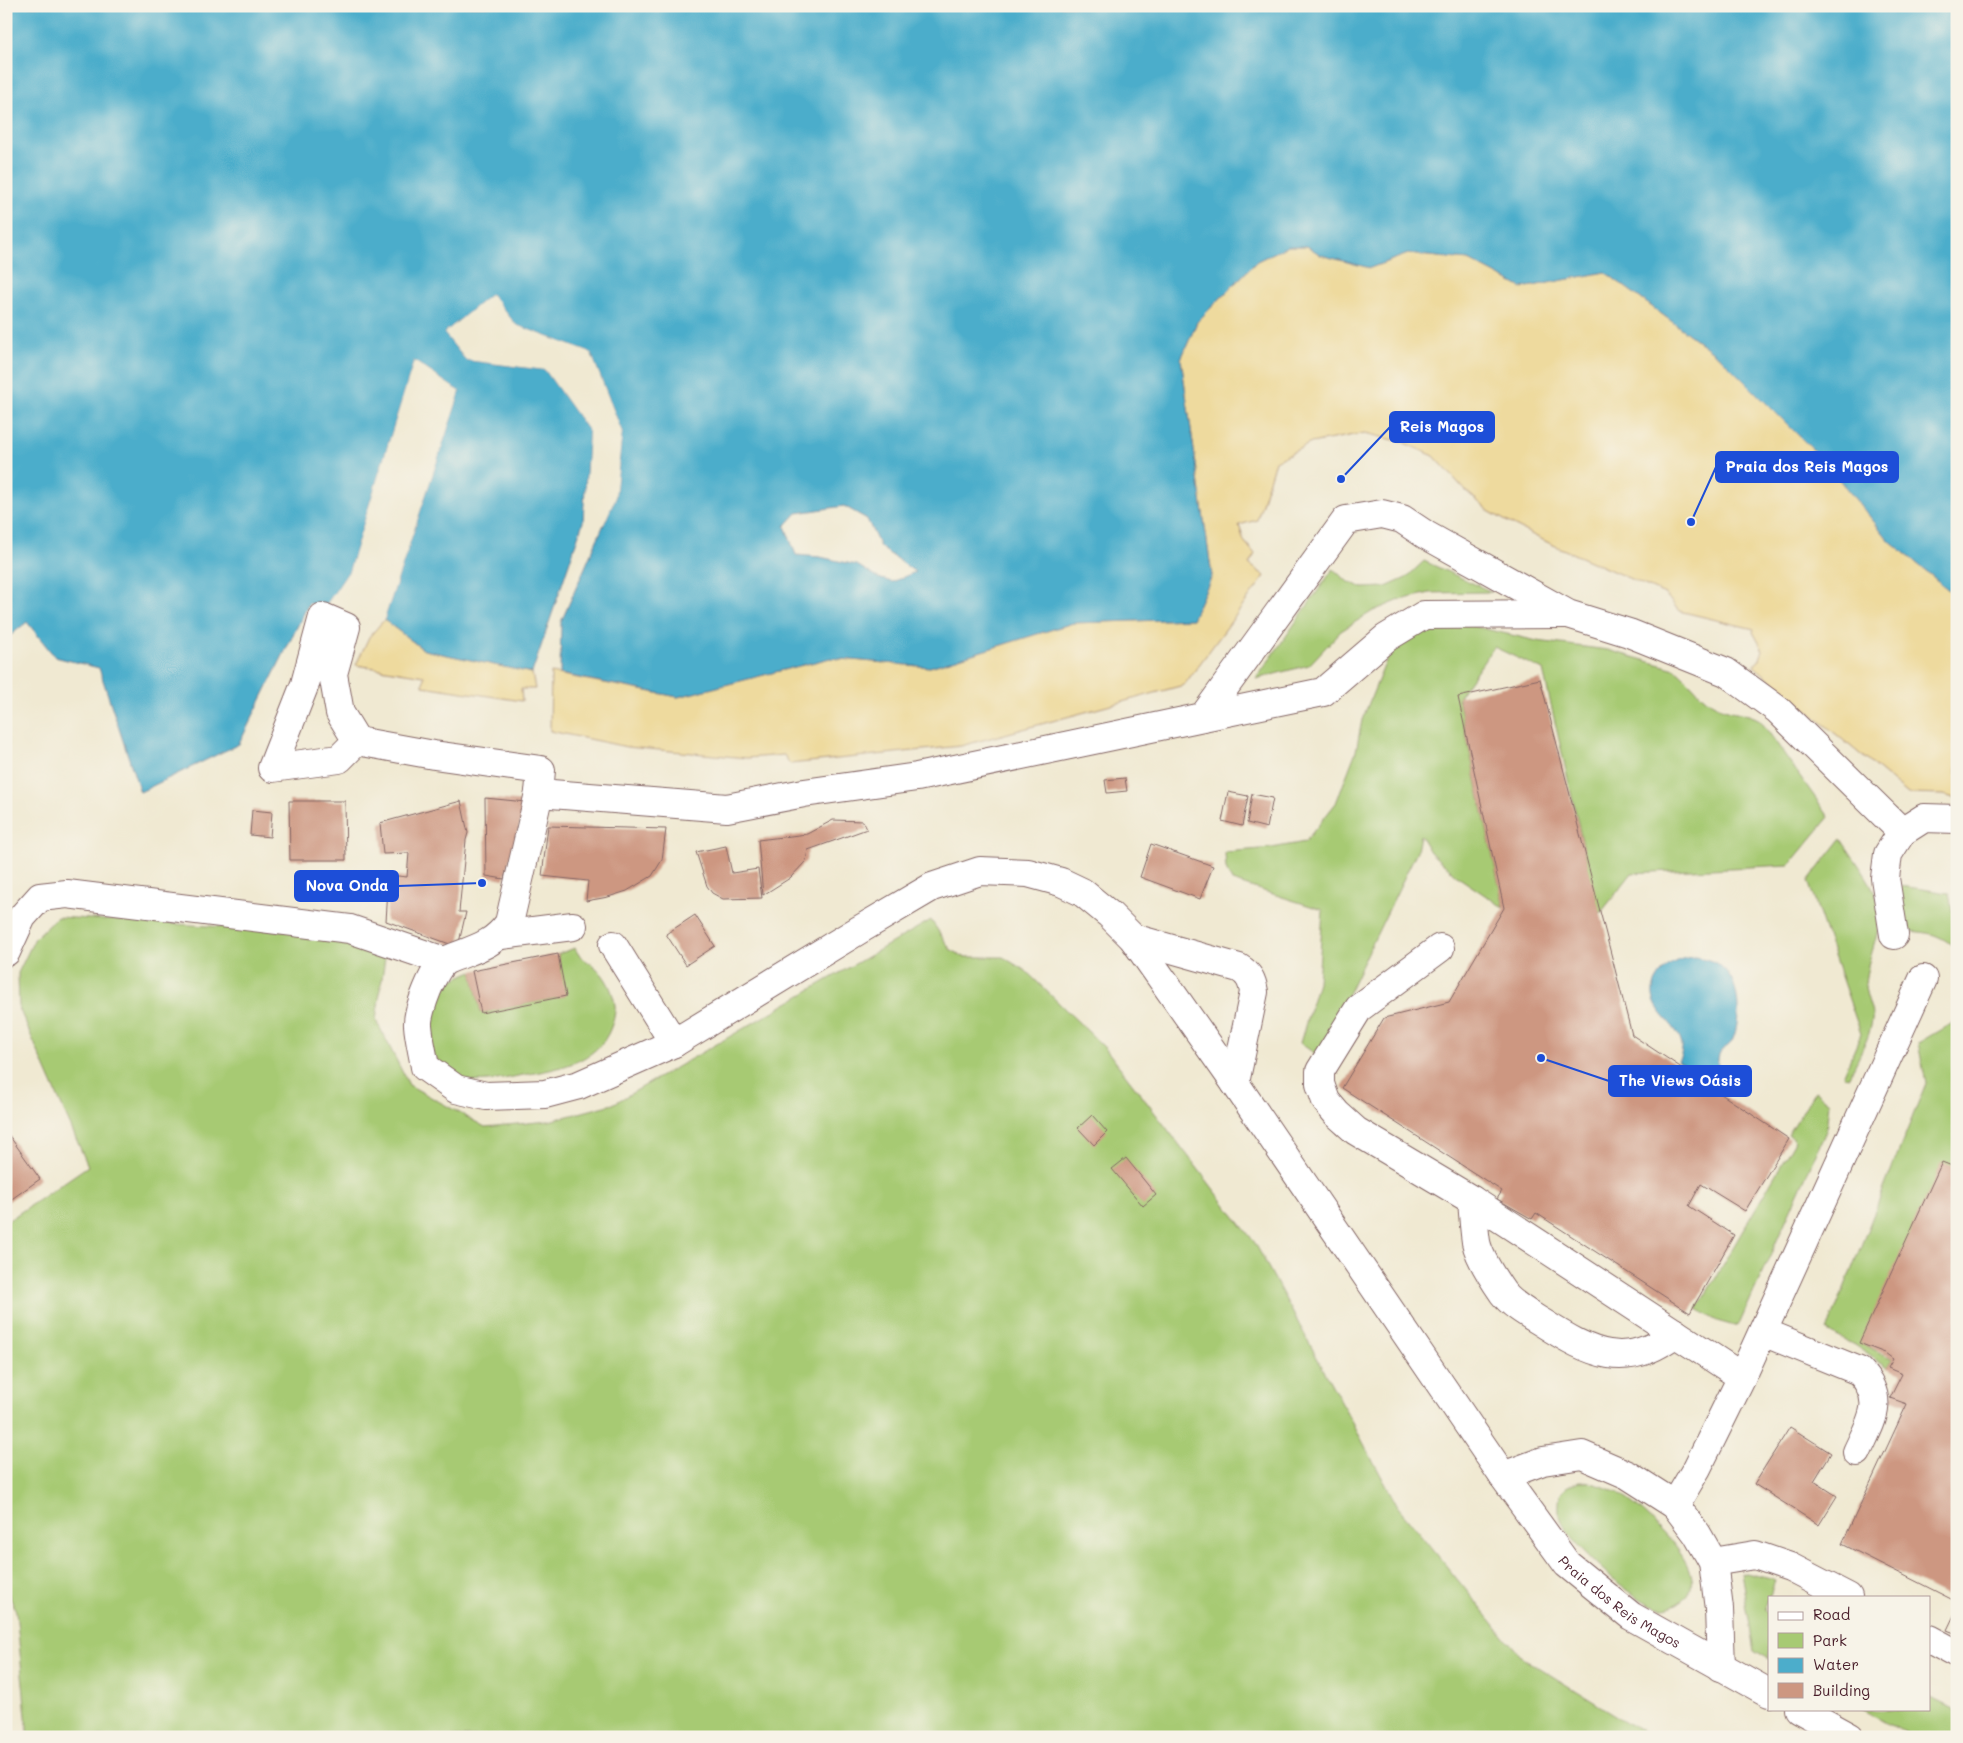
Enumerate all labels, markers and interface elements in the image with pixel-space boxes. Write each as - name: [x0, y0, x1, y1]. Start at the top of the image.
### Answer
- callout: Reis Magos: [1390, 412, 1494, 442]
- text: Reis Magos: [1400, 416, 1484, 436]
- callout: Praia dos Reis Magos: [1716, 452, 1898, 482]
- text: Praia dos Reis Magos: [1726, 456, 1888, 476]
- callout: Nova Onda: [295, 871, 398, 901]
- text: Nova Onda: [306, 875, 388, 895]
- callout: The Views Oásis: [1609, 1066, 1751, 1096]
- text: The Views Oásis: [1619, 1070, 1741, 1090]
- street label: Praia dos Reis Magos: [1554, 1552, 1685, 1652]
- legend: [1768, 1596, 1930, 1710]
- text: Road: [1813, 1604, 1850, 1624]
- text: Park: [1813, 1630, 1847, 1650]
- text: Water: [1813, 1654, 1859, 1674]
- text: Building: [1813, 1680, 1870, 1700]

